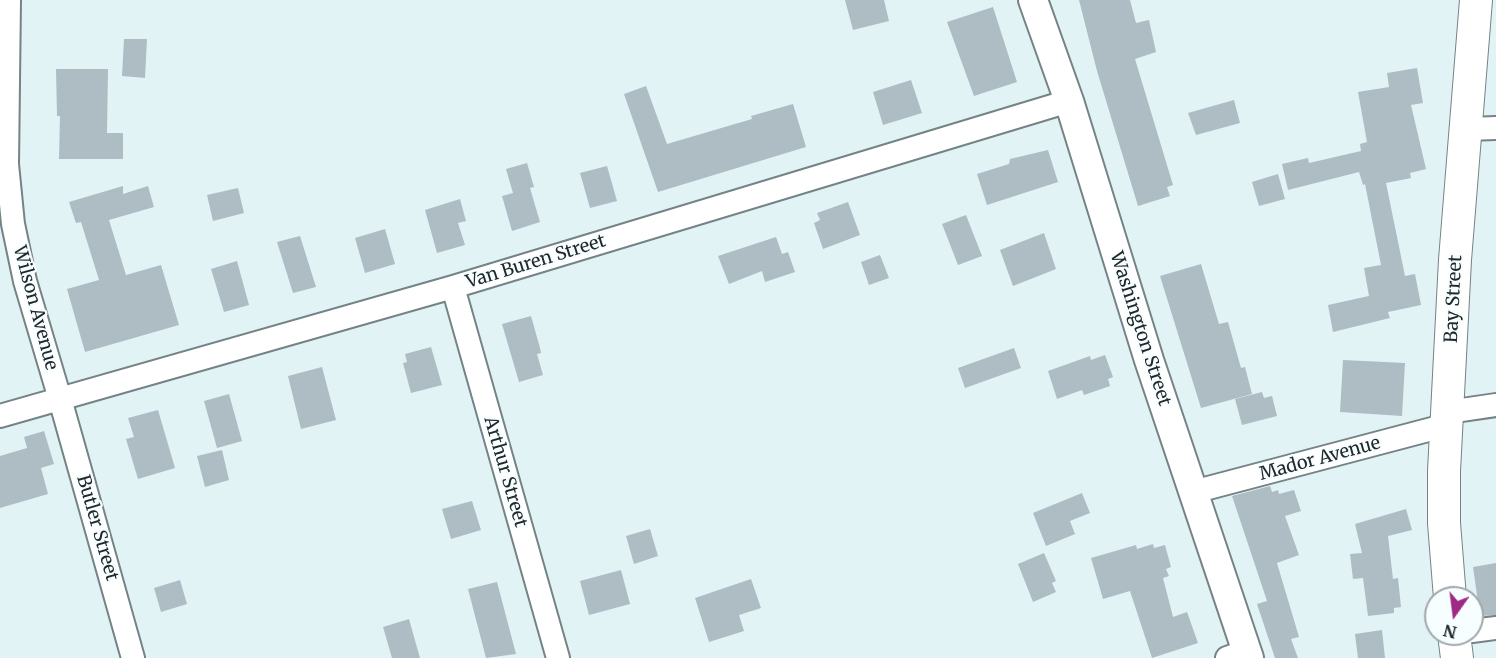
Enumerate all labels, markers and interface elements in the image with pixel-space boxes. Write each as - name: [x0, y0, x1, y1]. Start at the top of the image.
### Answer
- street label: Van Buren Street: [464, 231, 608, 293]
- street label: Wilson Avenue: [8, 243, 62, 373]
- street label: Washington Street: [1105, 249, 1175, 409]
- street label: Bay Street: [1441, 254, 1467, 344]
- street label: Arthur Street: [479, 414, 531, 530]
- street label: Mador Avenue: [1257, 432, 1383, 486]
- street label: Butler Street: [72, 473, 122, 583]
- north arrow: [1424, 586, 1484, 646]
- text: N: [1442, 620, 1459, 643]

